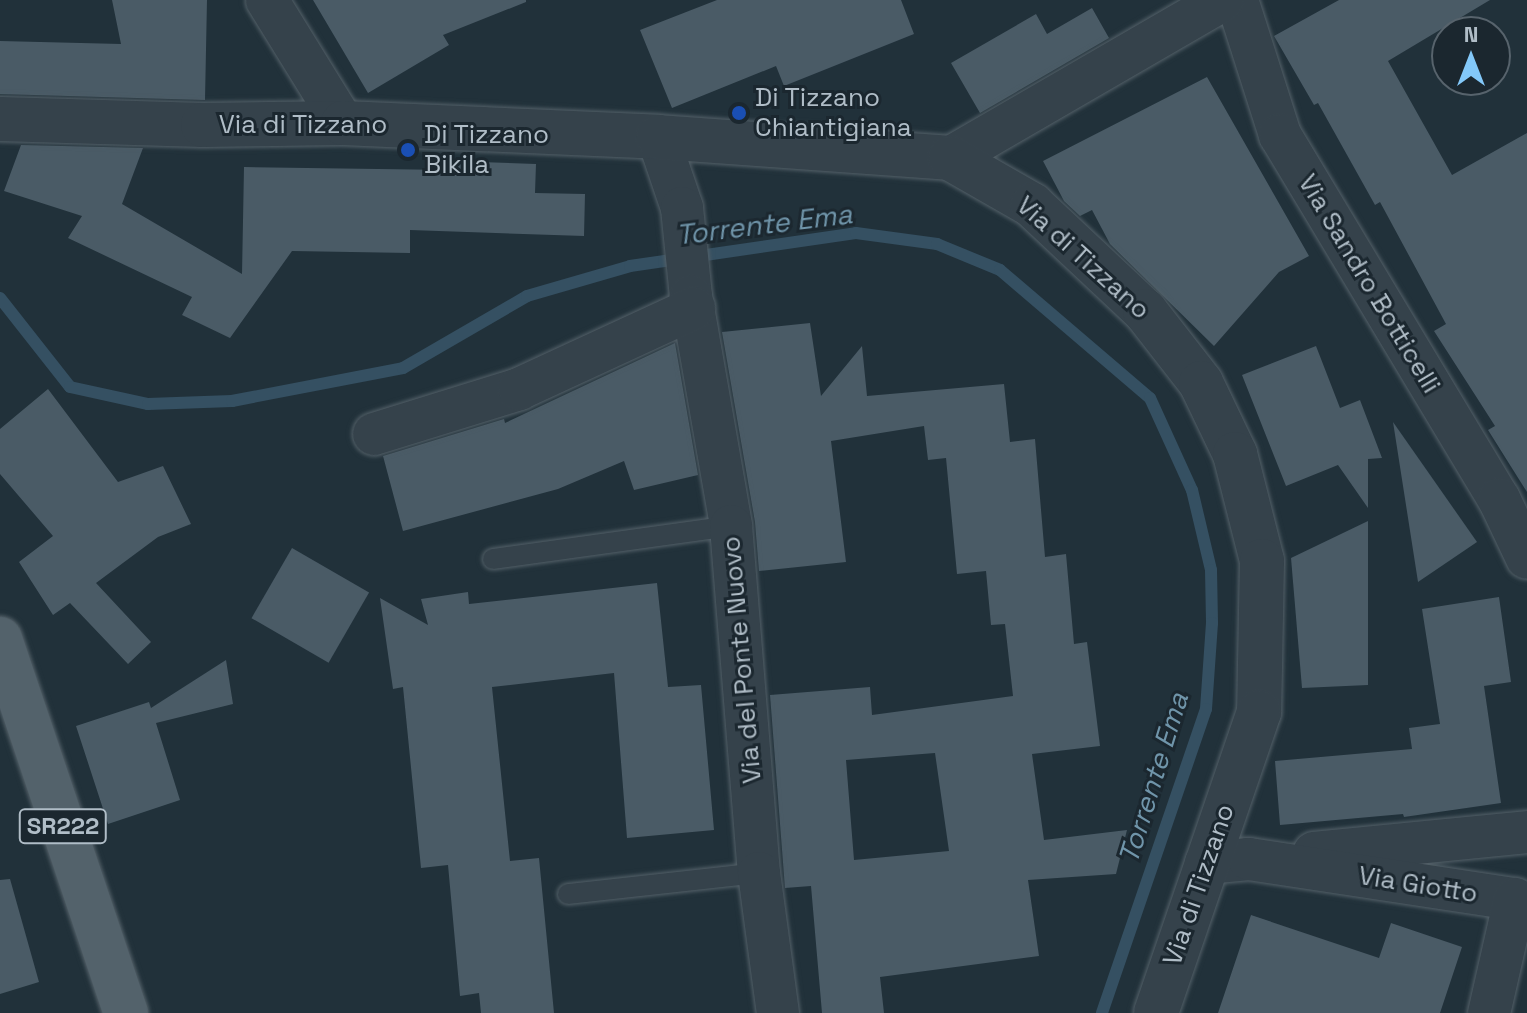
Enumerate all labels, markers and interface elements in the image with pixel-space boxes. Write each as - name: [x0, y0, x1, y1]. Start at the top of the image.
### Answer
- north arrow: [1431, 16, 1511, 96]
- text: N: [1464, 20, 1478, 48]
- place label: Di Tizzano Chiantigiana: [755, 82, 912, 144]
- marker: Di Tizzano Chiantigiana: [730, 104, 748, 122]
- street label: Via di Tizzano: [218, 109, 388, 141]
- place label: Di Tizzano Bikila: [424, 119, 550, 180]
- marker: Di Tizzano Bikila: [399, 141, 417, 159]
- street label: Via Sandro Botticelli: [1291, 169, 1447, 399]
- street label: Via di Tizzano: [1010, 190, 1156, 326]
- water label: Torrente Ema: [674, 197, 854, 251]
- street label: Via del Ponte Nuovo: [716, 535, 768, 785]
- water label: Torrente Ema: [1111, 688, 1195, 868]
- street label: Via di Tizzano: [1157, 800, 1241, 970]
- road number: SR222: [17, 806, 109, 846]
- street label: Via Giotto: [1356, 860, 1480, 910]

